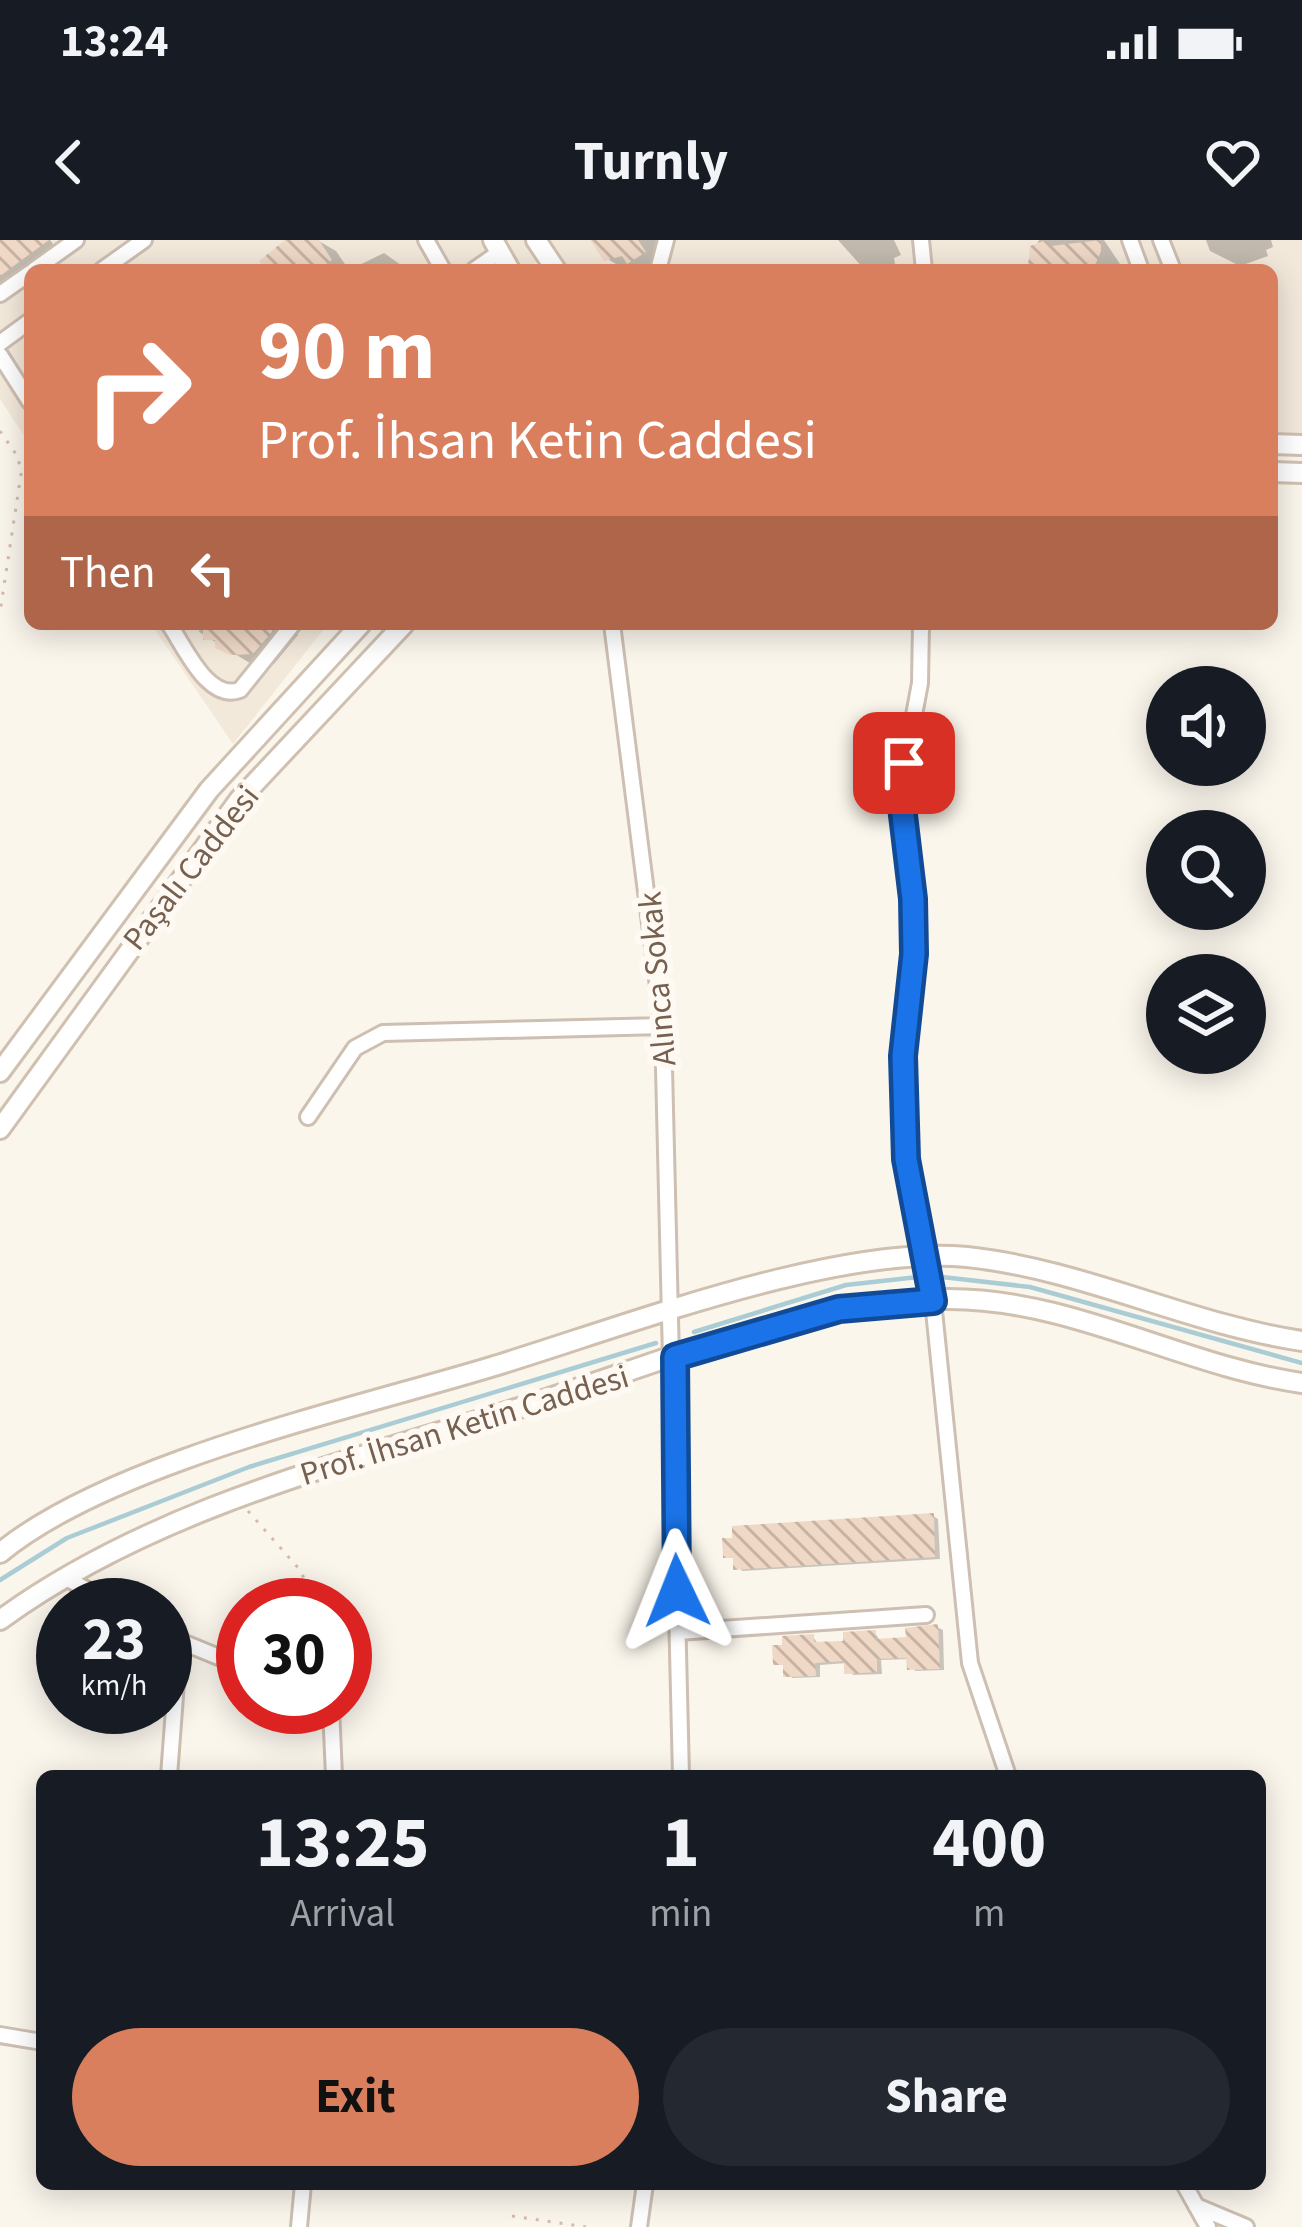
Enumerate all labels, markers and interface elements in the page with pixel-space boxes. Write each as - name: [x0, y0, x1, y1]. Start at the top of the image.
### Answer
- text: 13:24: [60, 10, 169, 74]
- text: Turnly: [574, 124, 728, 201]
- icon: back: [36, 129, 102, 195]
- icon: heart: [1200, 129, 1266, 195]
- text: 90 m: [258, 292, 436, 412]
- icon: right: [60, 312, 216, 468]
- text: Prof. İhsan Ketin Caddesi: [258, 403, 817, 480]
- icon: left: [180, 540, 246, 606]
- text: Then: [60, 541, 156, 605]
- map controls: [1146, 666, 1266, 1074]
- button: sound: [1146, 666, 1266, 786]
- pin: [853, 712, 955, 814]
- icon: arrive: [871, 730, 937, 796]
- street label: Paşalı Caddesi: [112, 775, 271, 960]
- button: search: [1146, 810, 1266, 930]
- street label: Alınca Sokak: [626, 889, 689, 1068]
- button: layers: [1146, 954, 1266, 1074]
- street label: Prof. İhsan Ketin Caddesi: [294, 1353, 635, 1498]
- position arrow: [614, 1528, 740, 1654]
- speed limit sign: 30: [216, 1578, 372, 1734]
- text: 23: [82, 1598, 146, 1683]
- text: km/h: [81, 1664, 147, 1707]
- text: 13:25: [256, 1792, 429, 1895]
- text: 1: [662, 1792, 700, 1895]
- text: 400: [932, 1792, 1046, 1895]
- text: Arrival: [290, 1886, 395, 1942]
- text: min: [649, 1886, 712, 1942]
- text: m: [973, 1886, 1005, 1942]
- button: Exit: [72, 2028, 639, 2166]
- button: Share: [663, 2028, 1230, 2166]

